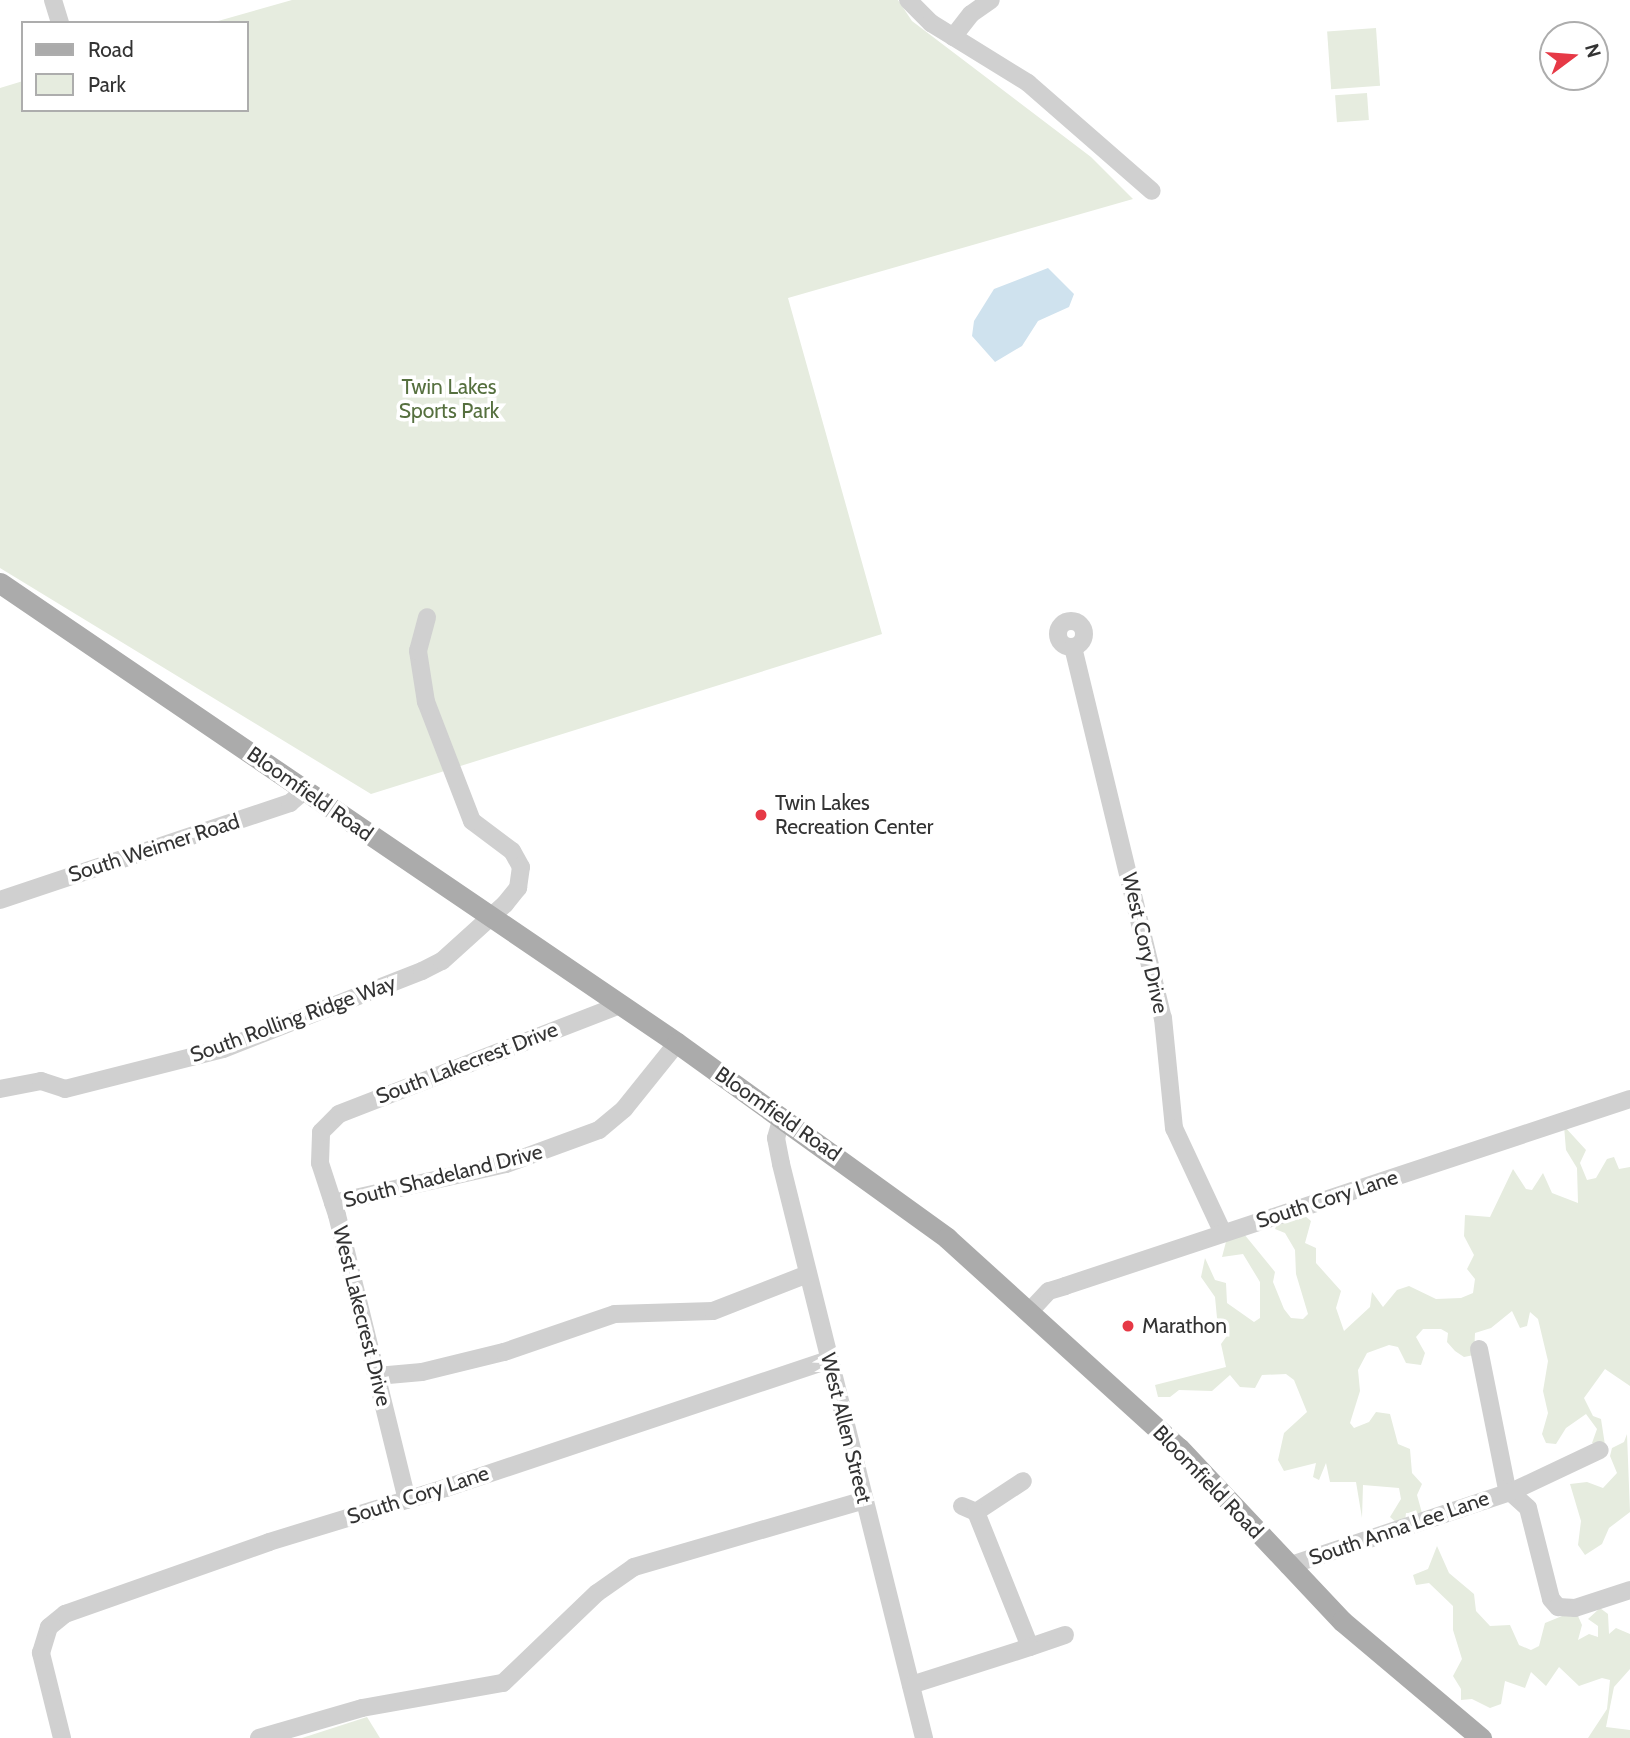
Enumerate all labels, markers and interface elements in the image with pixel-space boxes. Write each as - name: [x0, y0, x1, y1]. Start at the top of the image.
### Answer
- legend: [21, 21, 248, 112]
- north arrow: [1539, 21, 1609, 91]
- text: Road: [88, 37, 134, 62]
- text: N: [1580, 41, 1606, 60]
- text: Park: [88, 72, 126, 97]
- park label: Twin Lakes Sports Park: [399, 374, 499, 424]
- street label: Bloomfield Road: [242, 741, 378, 847]
- place label: Twin Lakes Recreation Center: [775, 790, 933, 840]
- marker: Twin Lakes Recreation Center: [753, 807, 769, 823]
- street label: South Weimer Road: [65, 808, 243, 888]
- street label: West Cory Drive: [1117, 870, 1173, 1016]
- street label: South Rolling Ridge Way: [187, 970, 399, 1068]
- street label: South Lakecrest Drive: [373, 1017, 561, 1109]
- street label: Bloomfield Road: [710, 1061, 846, 1167]
- street label: South Shadeland Drive: [341, 1139, 545, 1213]
- street label: South Cory Lane: [1253, 1164, 1401, 1234]
- street label: West Lakecrest Drive: [327, 1223, 397, 1409]
- place label: Marathon: [1142, 1313, 1227, 1339]
- marker: Marathon: [1120, 1318, 1136, 1334]
- street label: West Allen Street: [815, 1350, 877, 1506]
- street label: Bloomfield Road: [1148, 1420, 1268, 1544]
- street label: South Cory Lane: [344, 1460, 492, 1530]
- street label: South Anna Lee Lane: [1306, 1485, 1492, 1571]

